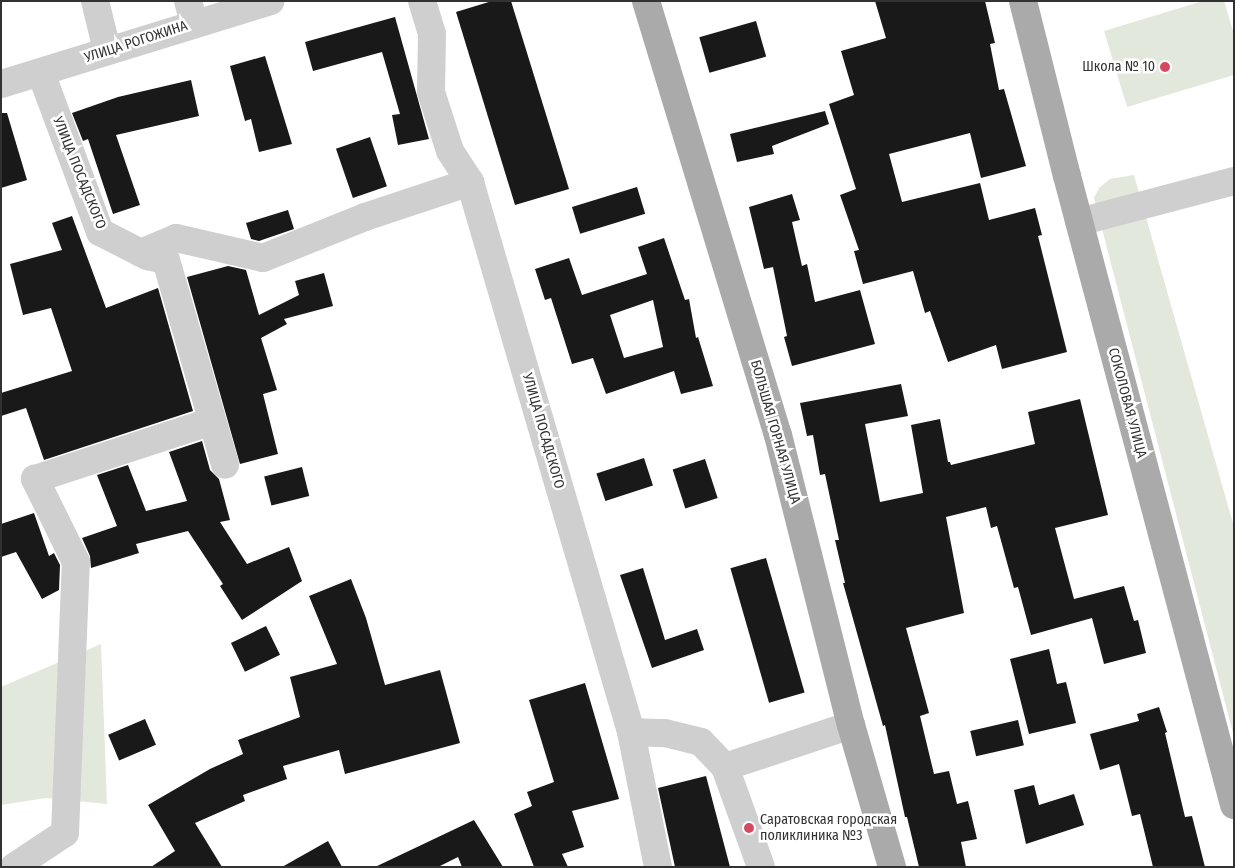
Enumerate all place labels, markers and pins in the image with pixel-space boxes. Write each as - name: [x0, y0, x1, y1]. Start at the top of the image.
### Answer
- place label: Школа № 10: [1082, 59, 1155, 75]
- marker: Школа № 10: [1159, 61, 1171, 73]
- place label: Саратовская городская поликлиника №3: [760, 812, 897, 844]
- marker: Саратовская городская поликлиника №3: [742, 821, 756, 835]

